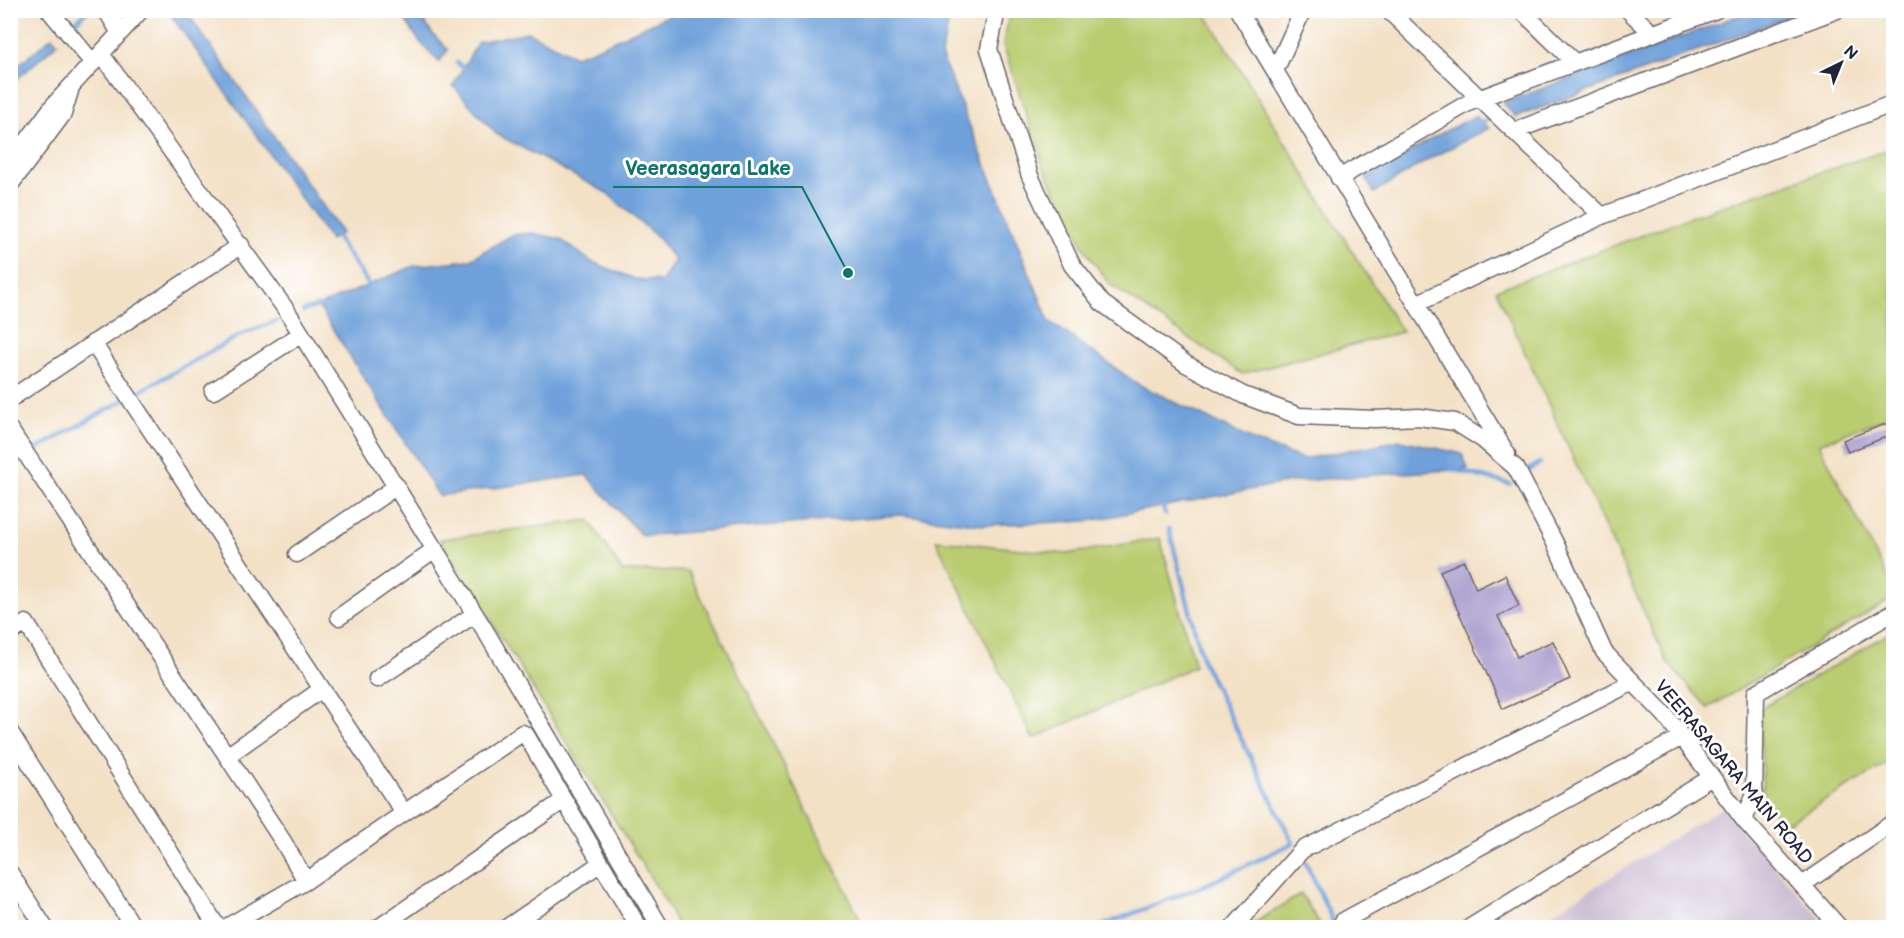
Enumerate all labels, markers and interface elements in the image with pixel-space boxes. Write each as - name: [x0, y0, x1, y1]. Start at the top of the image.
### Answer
- north arrow: [1811, 33, 1871, 93]
- text: N: [1839, 42, 1861, 64]
- callout: Veerasagara Lake: [613, 149, 802, 187]
- text: Veerasagara Lake: [625, 157, 791, 181]
- street label: VEERASAGARA MAIN ROAD: [1651, 676, 1817, 869]

